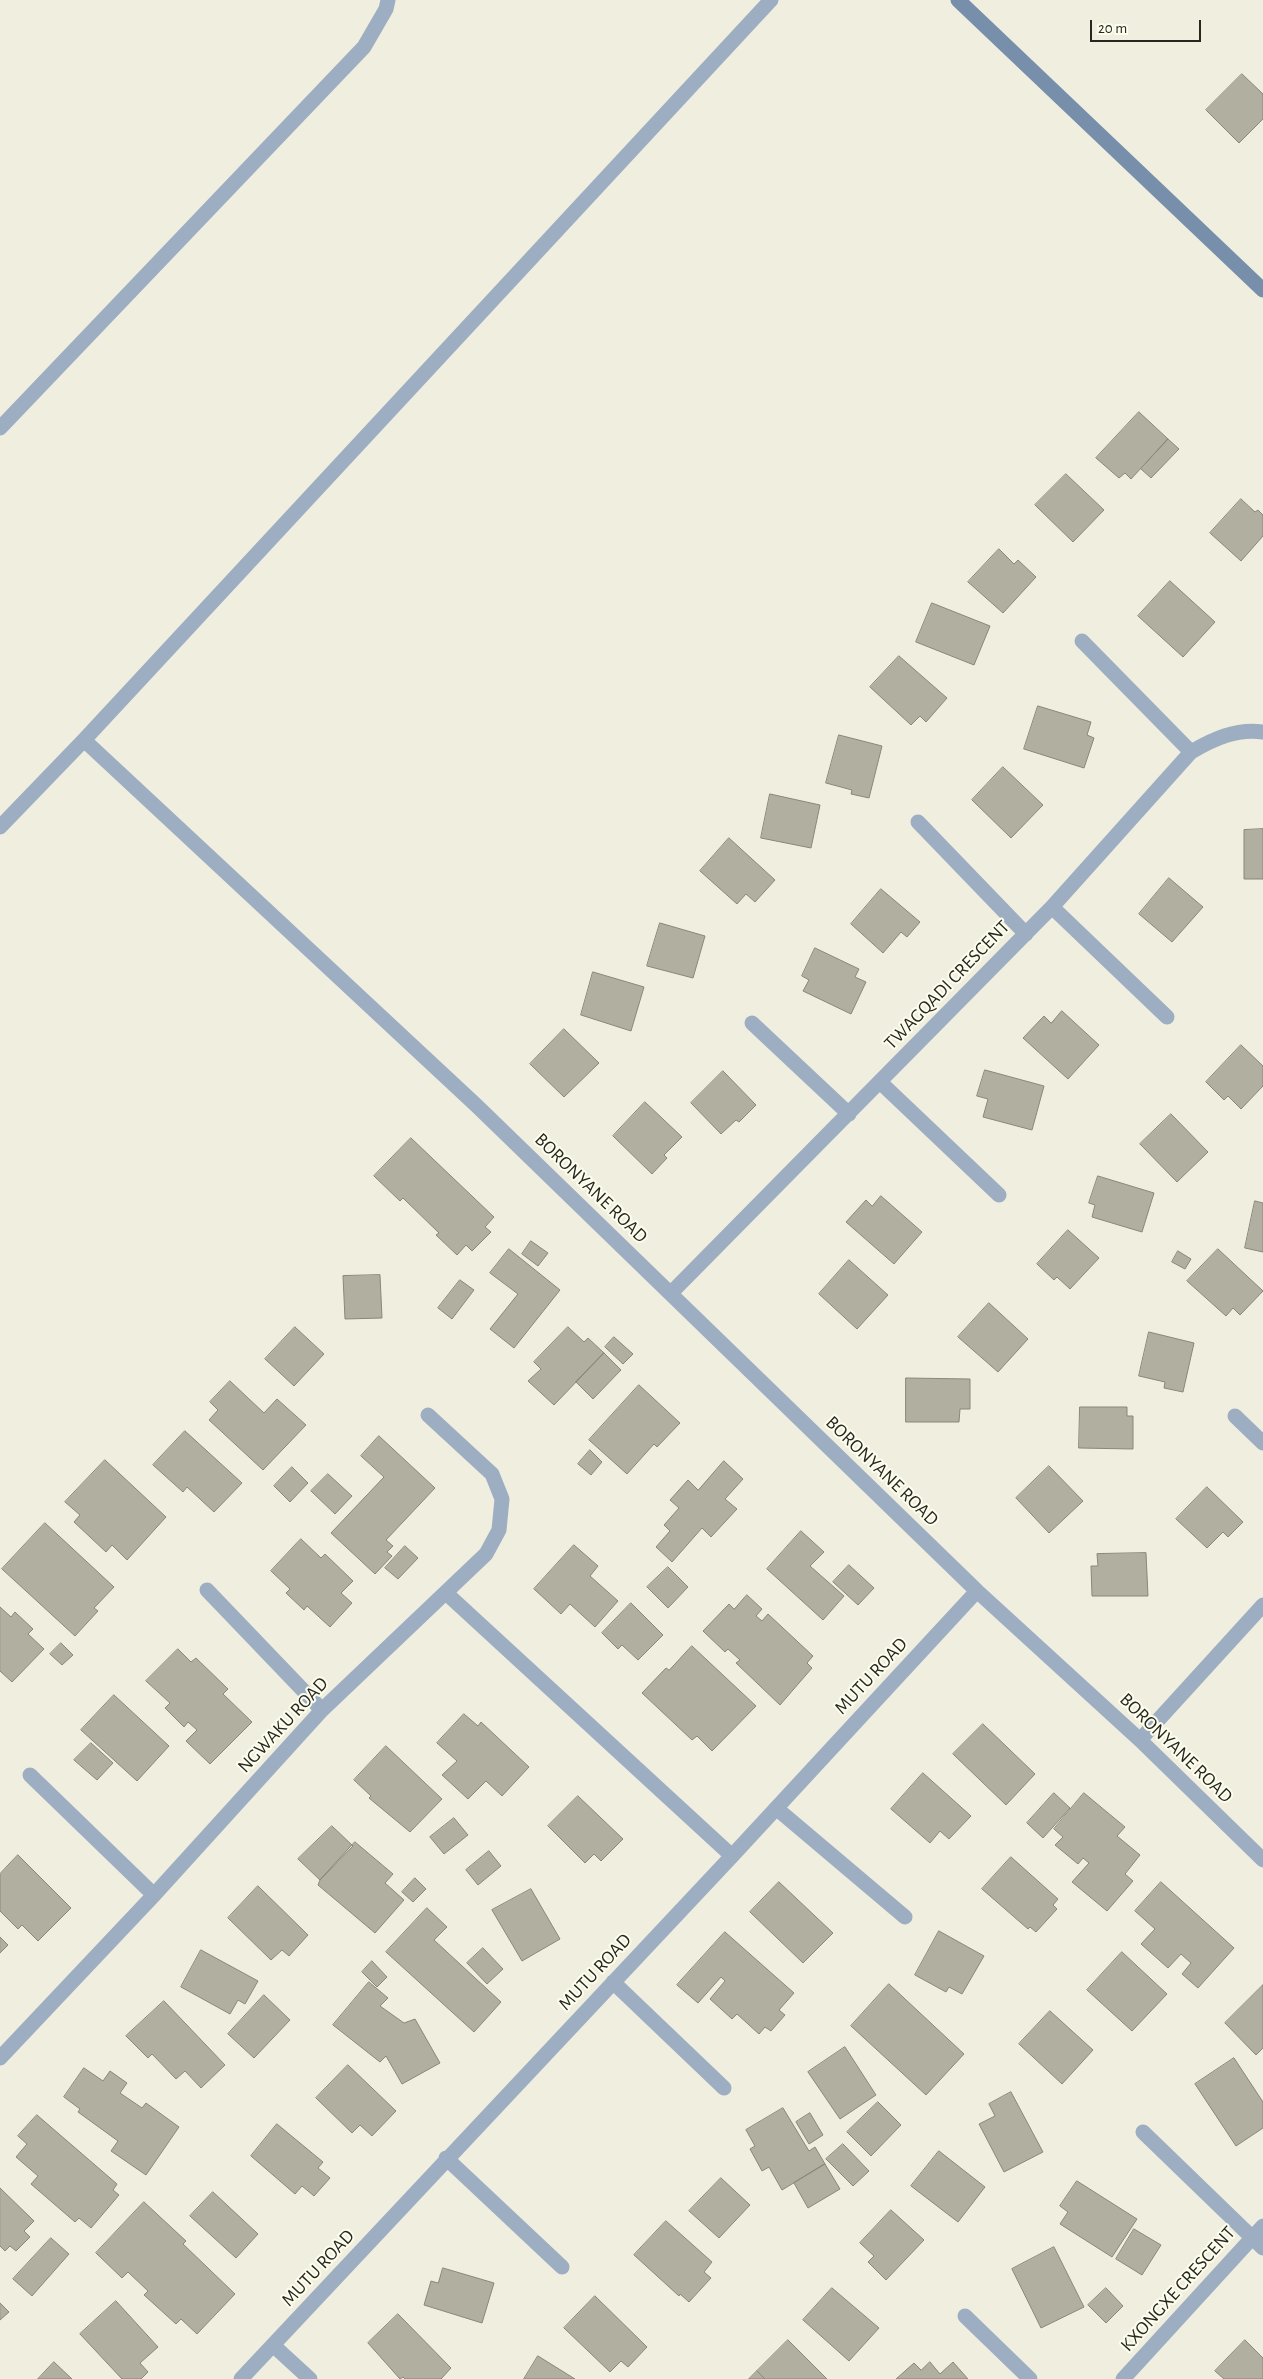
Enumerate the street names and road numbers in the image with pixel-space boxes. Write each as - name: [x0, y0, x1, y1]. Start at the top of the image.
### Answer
- street label: TWAGQADI CRESCENT: [879, 916, 1015, 1054]
- street label: BORONYANE ROAD: [530, 1128, 652, 1248]
- street label: BORONYANE ROAD: [821, 1411, 943, 1531]
- street label: MUTU ROAD: [830, 1633, 912, 1719]
- street label: NGWAKU ROAD: [233, 1672, 333, 1778]
- street label: BORONYANE ROAD: [1115, 1688, 1237, 1808]
- street label: MUTU ROAD: [554, 1929, 636, 2015]
- street label: KXONGXE CRESCENT: [1116, 2222, 1240, 2356]
- street label: MUTU ROAD: [277, 2225, 359, 2311]

